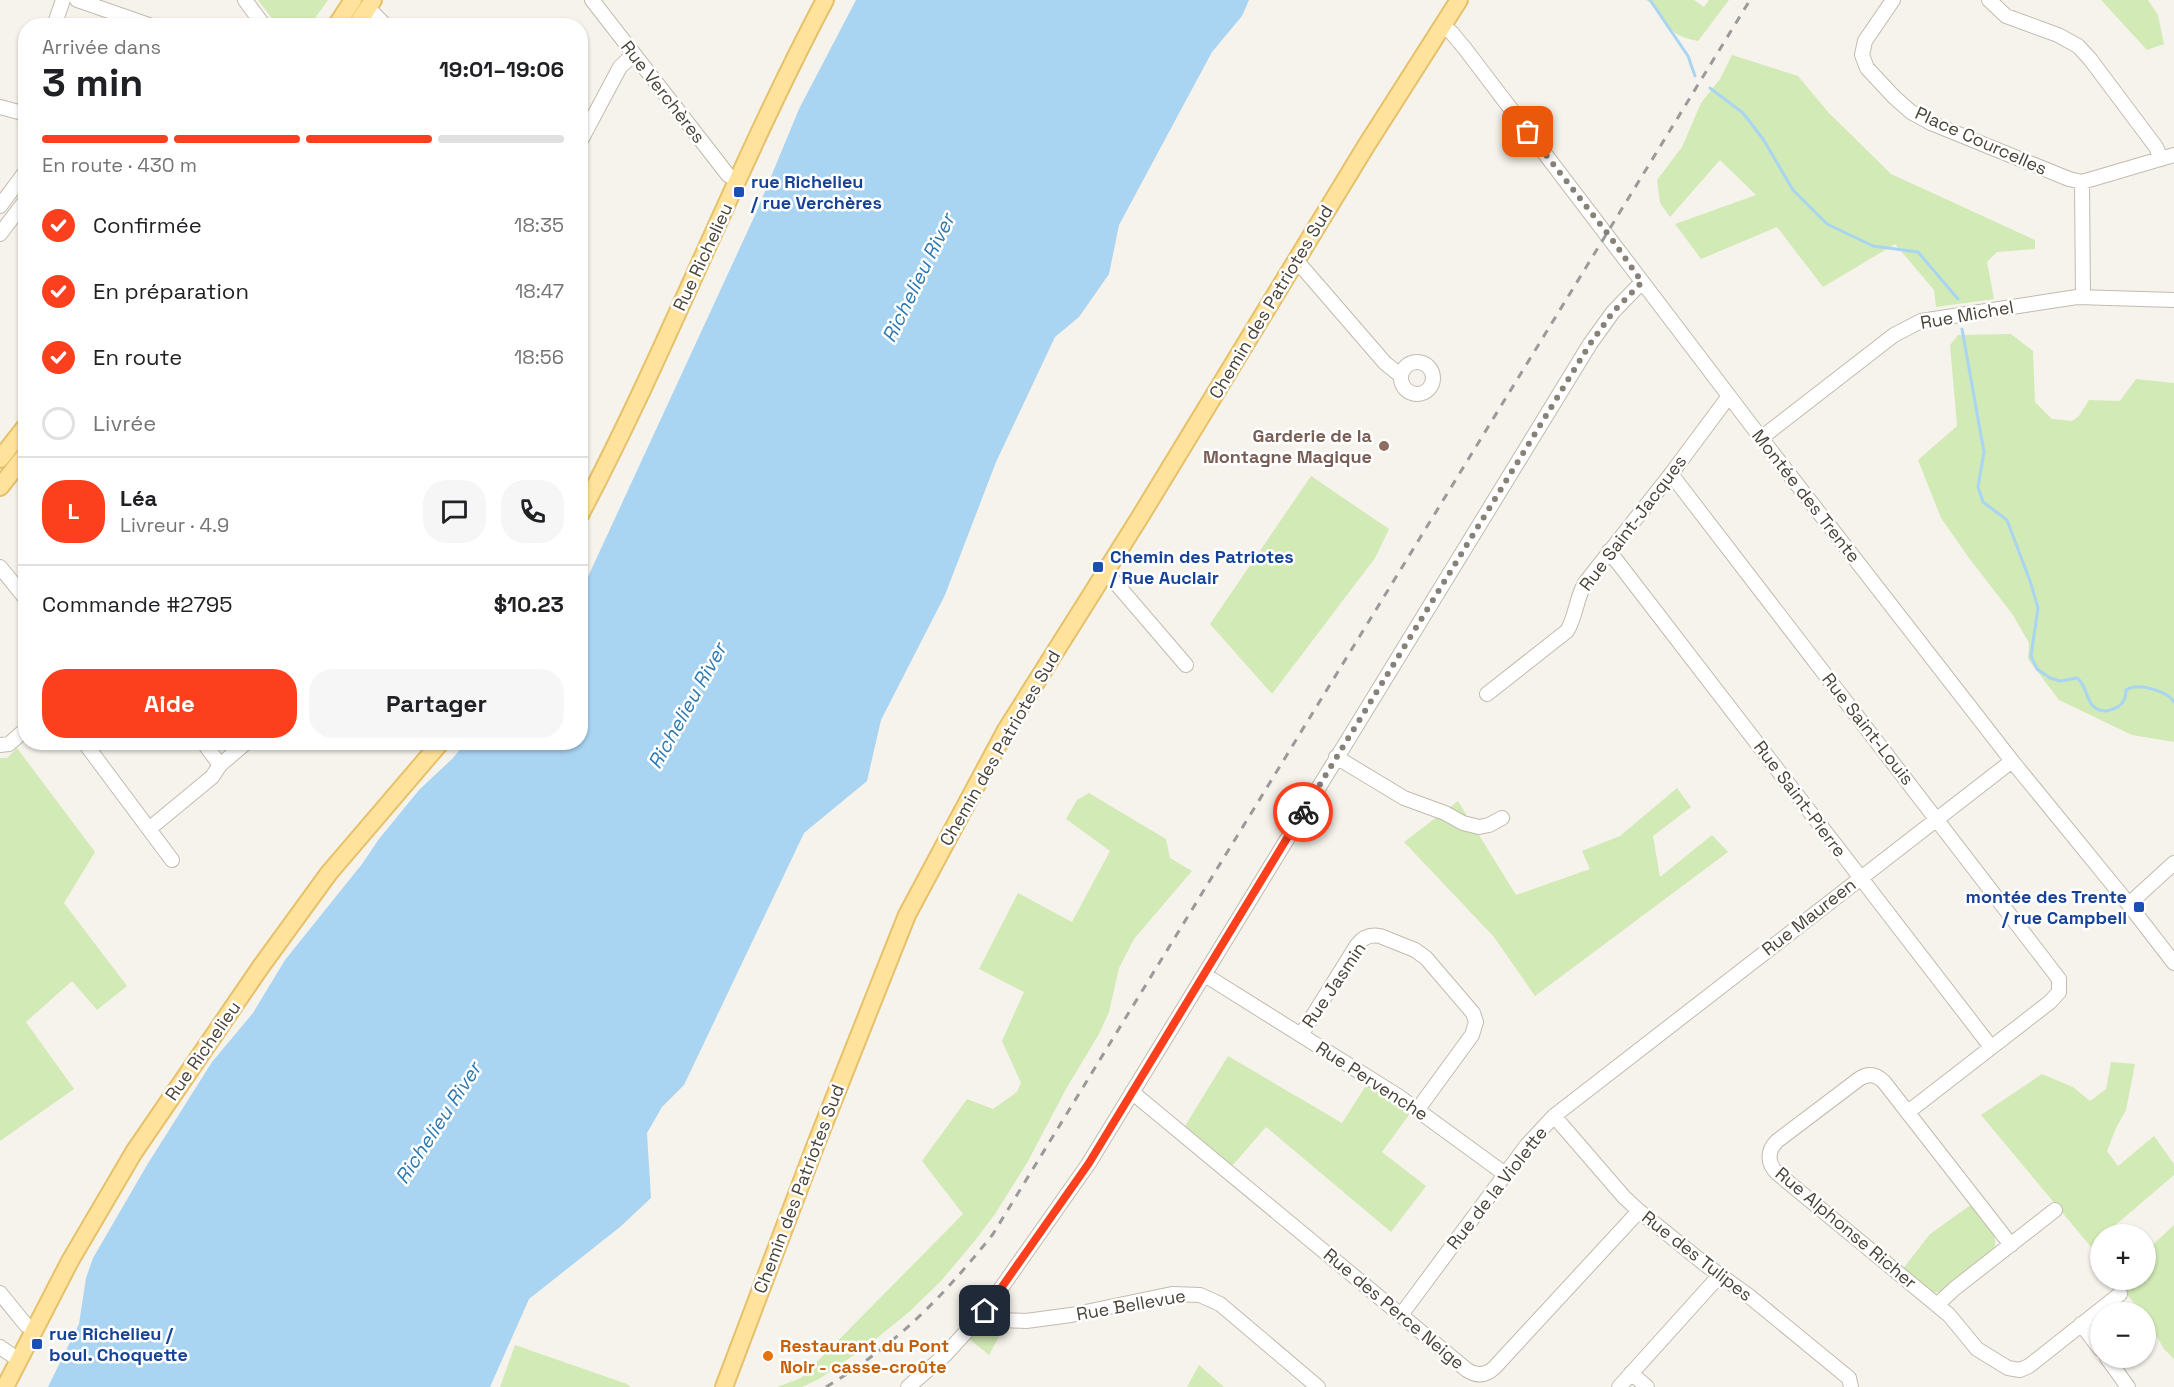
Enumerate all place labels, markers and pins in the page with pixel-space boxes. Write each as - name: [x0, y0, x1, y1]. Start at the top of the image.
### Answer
- pin: [1502, 106, 1553, 157]
- place label: rue Richelieu / rue Verchères: [750, 170, 882, 214]
- marker: rue Richelieu / rue Verchères: [732, 185, 746, 199]
- place label: Garderie de la Montagne Magique: [1203, 424, 1373, 468]
- marker: Garderie de la Montagne Magique: [1377, 439, 1391, 453]
- place label: Chemin des Patriotes / Rue Auclair: [1109, 545, 1294, 589]
- marker: Chemin des Patriotes / Rue Auclair: [1091, 560, 1105, 574]
- place label: montée des Trente / rue Campbell: [1966, 885, 2127, 929]
- marker: montée des Trente / rue Campbell: [2132, 900, 2146, 914]
- pin: [959, 1285, 1010, 1336]
- place label: rue Richelieu / boul. Choquette: [49, 1322, 188, 1366]
- place label: Restaurant du Pont Noir - casse-croûte: [780, 1334, 949, 1378]
- marker: rue Richelieu / boul. Choquette: [30, 1337, 44, 1351]
- marker: Restaurant du Pont Noir - casse-croûte: [761, 1349, 775, 1363]

